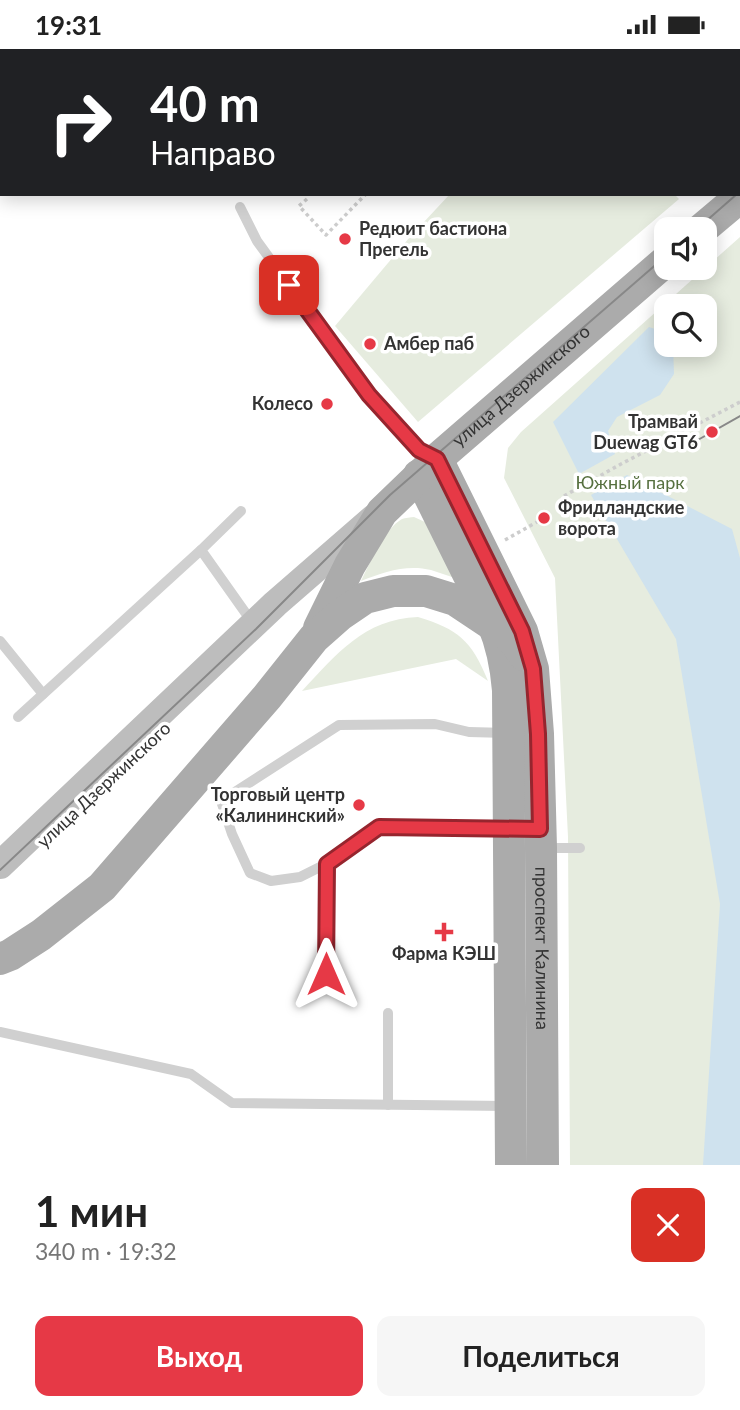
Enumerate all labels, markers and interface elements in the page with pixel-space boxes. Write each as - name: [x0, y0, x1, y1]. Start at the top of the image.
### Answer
- text: 19:31: [35, 9, 102, 41]
- text: 40 m: [150, 74, 260, 132]
- icon: right: [35, 77, 126, 168]
- text: Направо: [150, 133, 276, 172]
- place label: Редюит бастиона Прегель: [359, 217, 507, 260]
- map controls: [654, 217, 717, 357]
- button: sound: [654, 217, 717, 280]
- marker: Редюит бастиона Прегель: [337, 231, 353, 247]
- pin: [259, 255, 319, 315]
- icon: arrive: [270, 266, 308, 304]
- button: search: [654, 294, 717, 357]
- street label: улица Дзержинского: [447, 320, 594, 451]
- place label: Амбер паб: [383, 332, 475, 354]
- marker: Амбер паб: [362, 336, 378, 352]
- place label: Колесо: [252, 392, 313, 414]
- marker: Колесо: [319, 396, 335, 412]
- place label: Трамвай Duewag GT6: [593, 410, 698, 453]
- marker: Трамвай Duewag GT6: [704, 424, 720, 440]
- park label: Южный парк: [575, 471, 685, 493]
- place label: Фридландские ворота: [558, 496, 685, 539]
- marker: Фридландские ворота: [536, 510, 552, 526]
- street label: улица Дзержинского: [32, 717, 175, 852]
- place label: Торговый центр «Калининский»: [211, 783, 345, 826]
- marker: Торговый центр «Калининский»: [351, 797, 367, 813]
- street label: проспект Калинина: [531, 867, 554, 1030]
- marker: Фарма КЭШ: [436, 924, 452, 940]
- position arrow: [289, 937, 363, 1011]
- place label: Фарма КЭШ: [392, 942, 496, 964]
- text: 1 мин: [35, 1186, 148, 1236]
- button: close: [631, 1188, 705, 1262]
- text: 340 m · 19:32: [35, 1237, 177, 1265]
- button: Выход: [35, 1316, 363, 1396]
- button: Поделиться: [377, 1316, 705, 1396]

